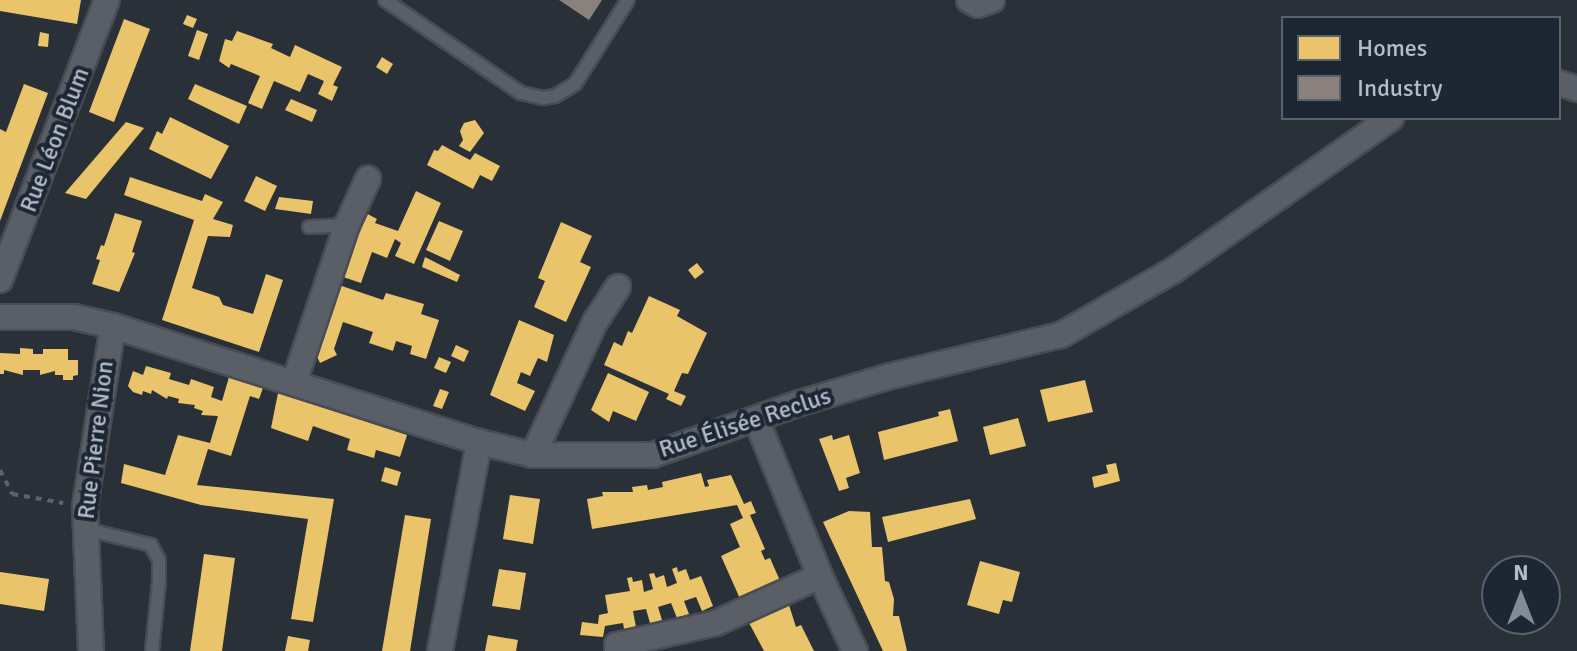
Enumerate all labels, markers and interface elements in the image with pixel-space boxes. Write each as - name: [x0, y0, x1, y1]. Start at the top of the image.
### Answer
- legend: [1281, 16, 1561, 120]
- text: Homes: [1357, 33, 1427, 63]
- street label: Rue Léon Blum: [14, 64, 96, 216]
- text: Industry: [1357, 73, 1443, 103]
- street label: Rue Pierre Nion: [72, 359, 120, 521]
- street label: Rue Élisée Reclus: [655, 382, 835, 464]
- north arrow: [1481, 555, 1561, 635]
- text: N: [1513, 559, 1529, 586]

